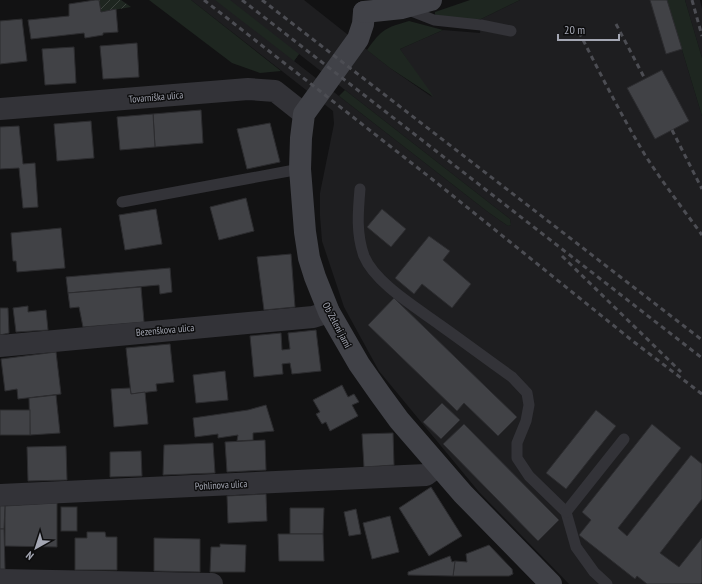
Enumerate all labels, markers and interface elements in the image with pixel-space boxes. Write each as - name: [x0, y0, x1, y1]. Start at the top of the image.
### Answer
- scale bar: [558, 16, 619, 42]
- text: 20 m: [564, 22, 585, 37]
- street label: Tovarniška ulica: [128, 88, 184, 106]
- street label: Ob Zeleni jami: [320, 300, 354, 350]
- street label: Bezenškova ulica: [135, 321, 195, 339]
- street label: Pohlinova ulica: [194, 477, 248, 493]
- north arrow: [16, 528, 56, 568]
- text: N: [23, 548, 36, 563]

